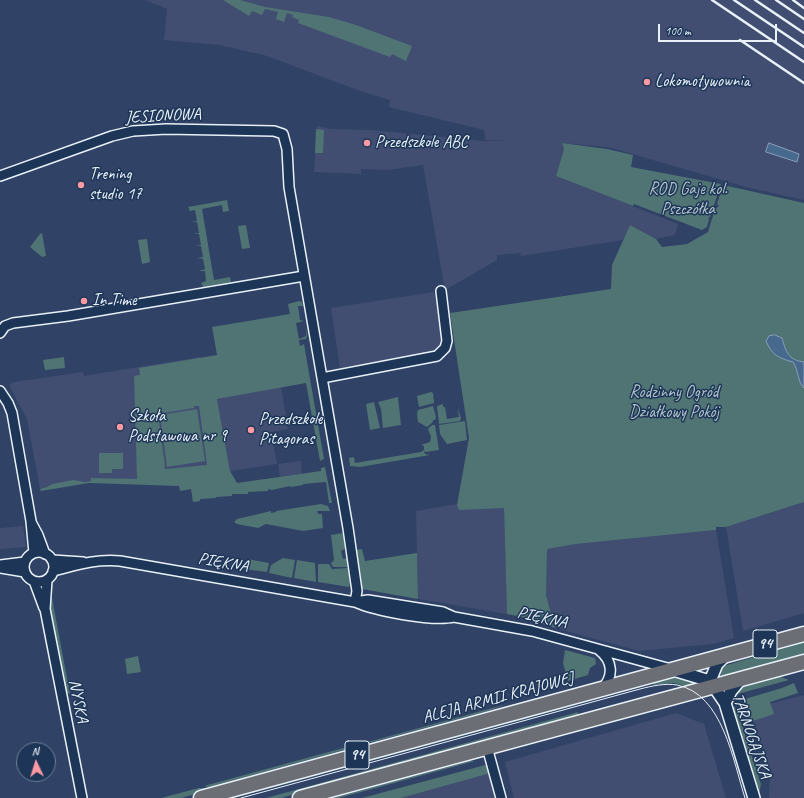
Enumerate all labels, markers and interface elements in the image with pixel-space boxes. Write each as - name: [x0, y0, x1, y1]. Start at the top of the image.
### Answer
- scale bar: [660, 16, 779, 42]
- text: 100 m: [665, 23, 691, 39]
- place label: Lokomotywownia: [655, 72, 750, 92]
- marker: Lokomotywownia: [642, 77, 652, 87]
- street label: JESIONOWA: [125, 104, 201, 128]
- place label: Przedszkole ABC: [375, 133, 468, 153]
- marker: Przedszkole ABC: [362, 138, 372, 148]
- place label: Trening studio 17: [89, 165, 142, 205]
- marker: Trening studio 17: [76, 180, 86, 190]
- park label: ROD Gaje kol. Pszczółka: [649, 180, 727, 220]
- place label: In Time: [92, 291, 136, 311]
- marker: In Time: [79, 296, 89, 306]
- park label: Rodzinny Ogród Działkowy Pokój: [629, 383, 719, 423]
- place label: Szkoła Podstawowa nr 9: [128, 407, 227, 447]
- place label: Przedszkole Pitagoras: [259, 410, 322, 450]
- marker: Szkoła Podstawowa nr 9: [115, 422, 125, 432]
- marker: Przedszkole Pitagoras: [246, 425, 256, 435]
- street label: PIĘKNA: [196, 549, 250, 577]
- street label: PIĘKNA: [515, 602, 569, 634]
- road number: 94: [753, 630, 777, 658]
- street label: ALEJA ARMII KRAJOWEJ: [420, 668, 576, 728]
- street label: NYSKA: [64, 678, 92, 724]
- street label: TARNOGAJSKA: [727, 691, 775, 781]
- road number: 94: [345, 741, 369, 769]
- north arrow: [16, 742, 56, 782]
- text: N: [31, 744, 39, 758]

